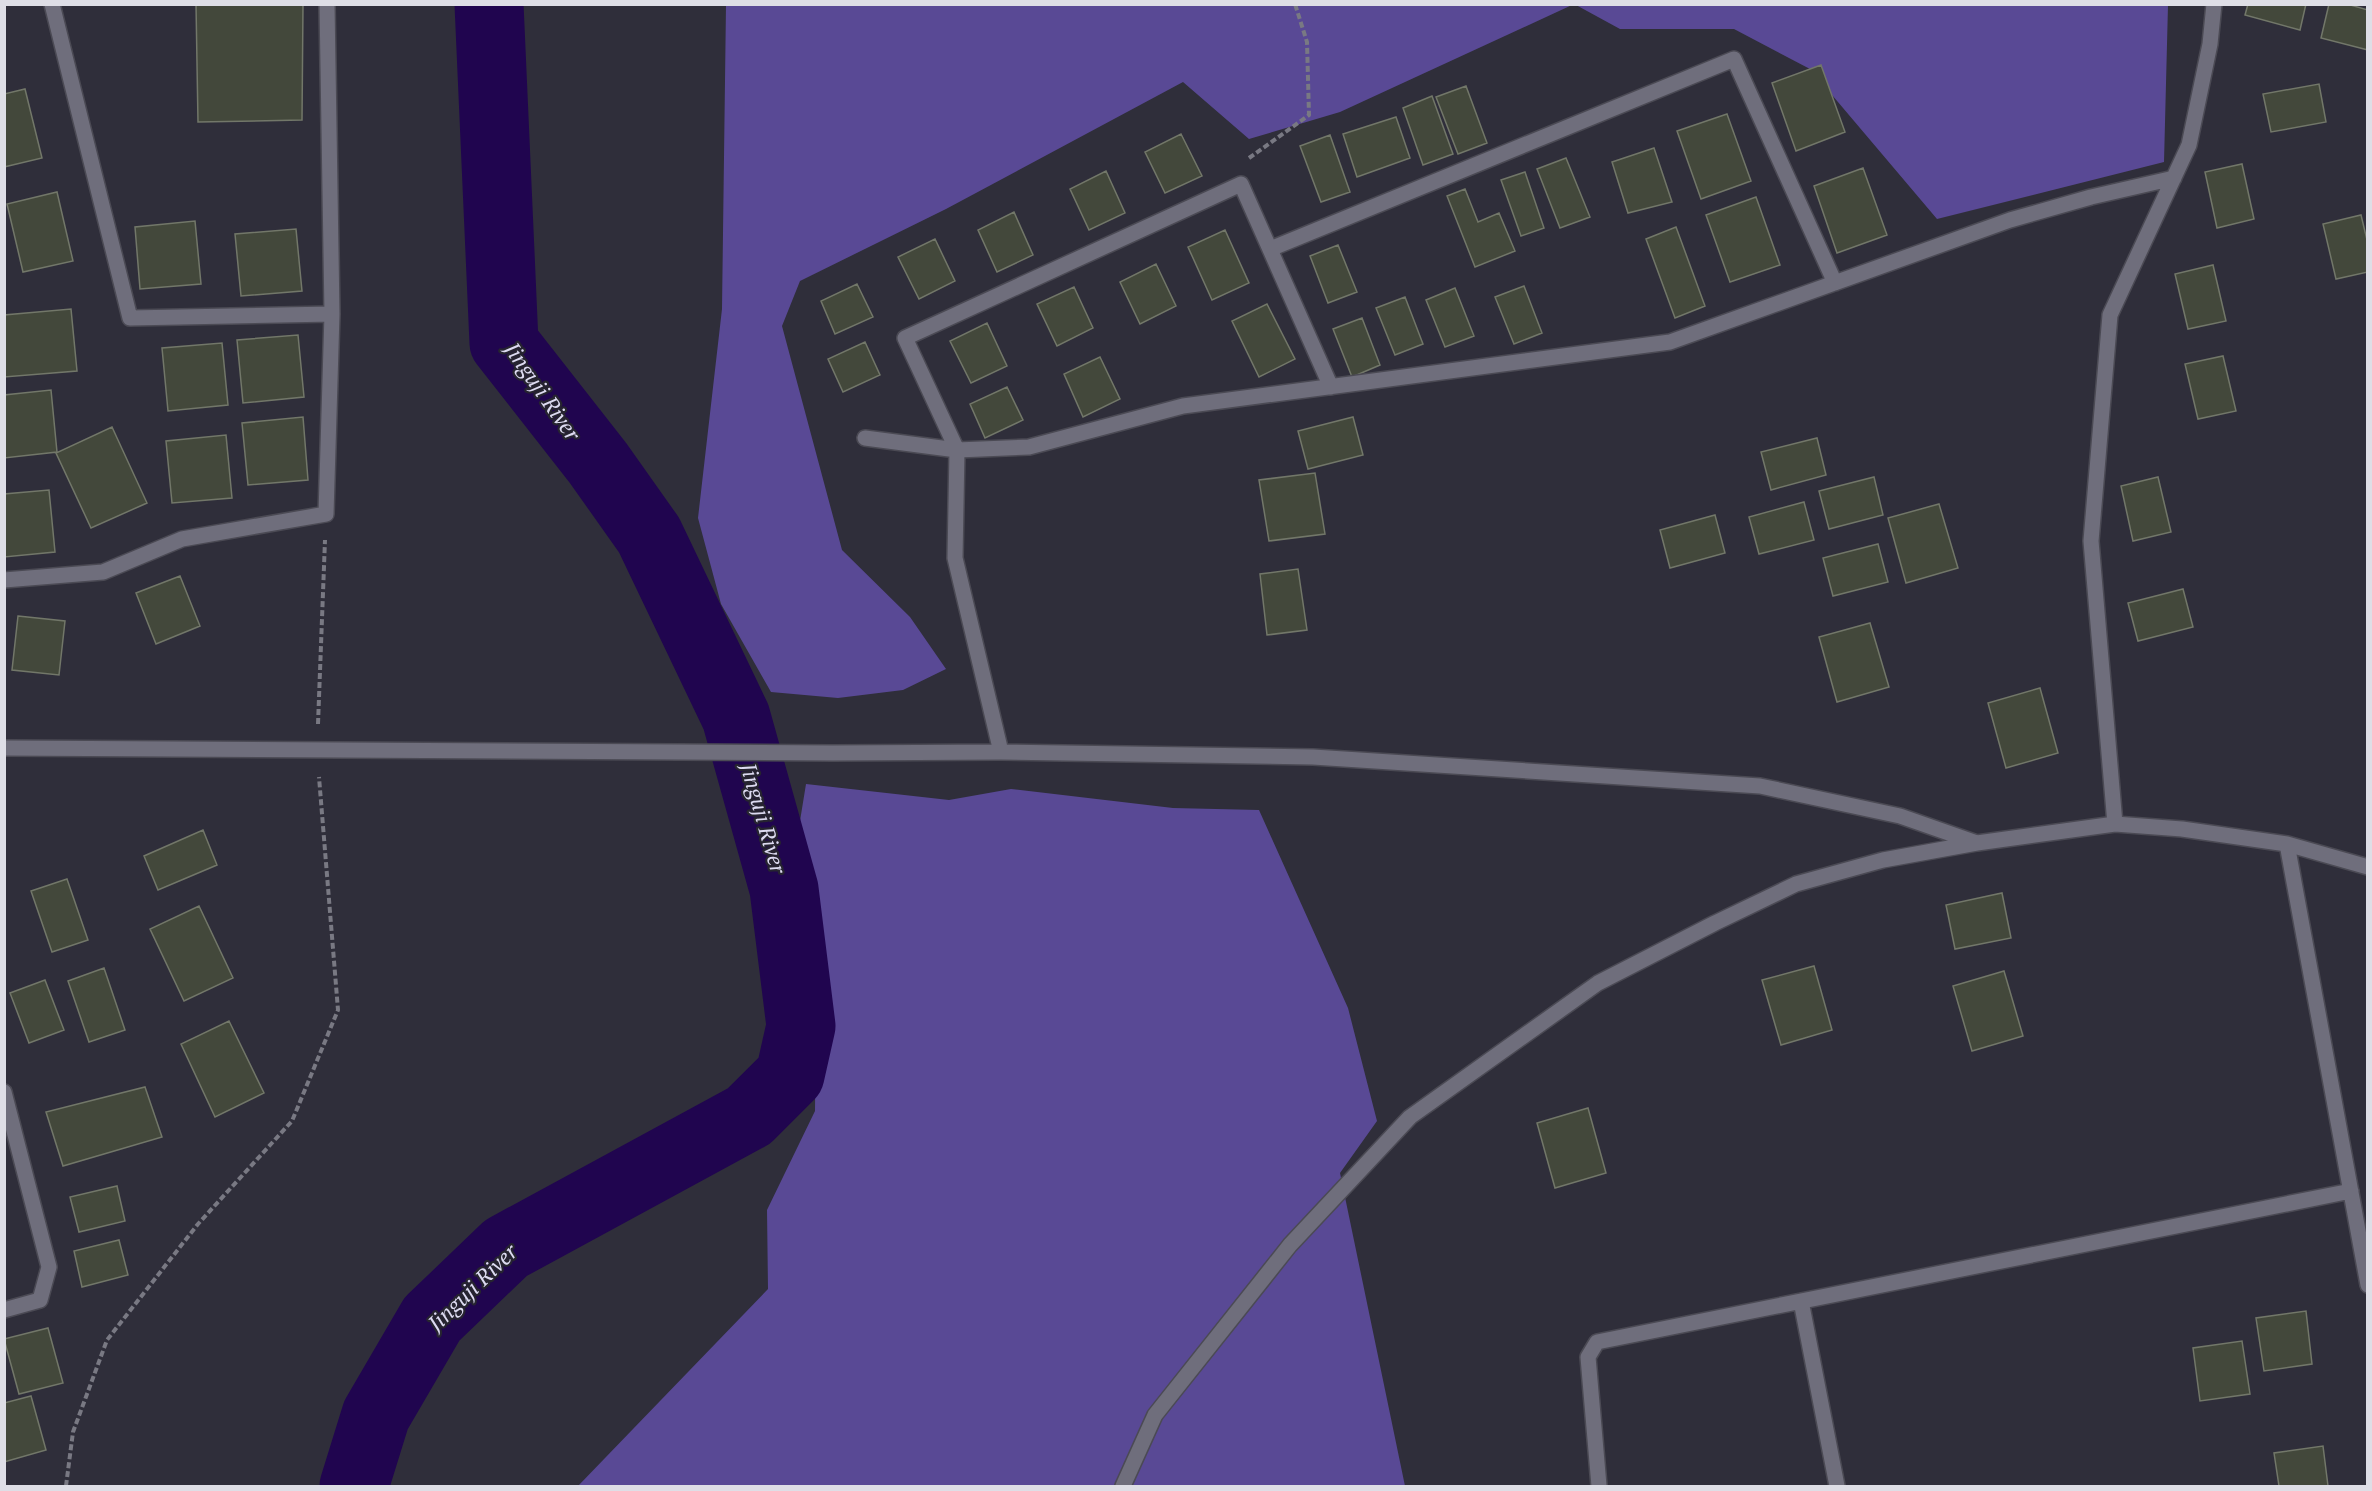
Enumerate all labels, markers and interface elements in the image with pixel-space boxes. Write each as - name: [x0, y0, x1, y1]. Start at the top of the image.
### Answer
- water label: Jinguji River: [498, 335, 588, 447]
- water label: Jinguji River: [734, 758, 794, 878]
- water label: Jinguji River: [420, 1236, 524, 1338]

